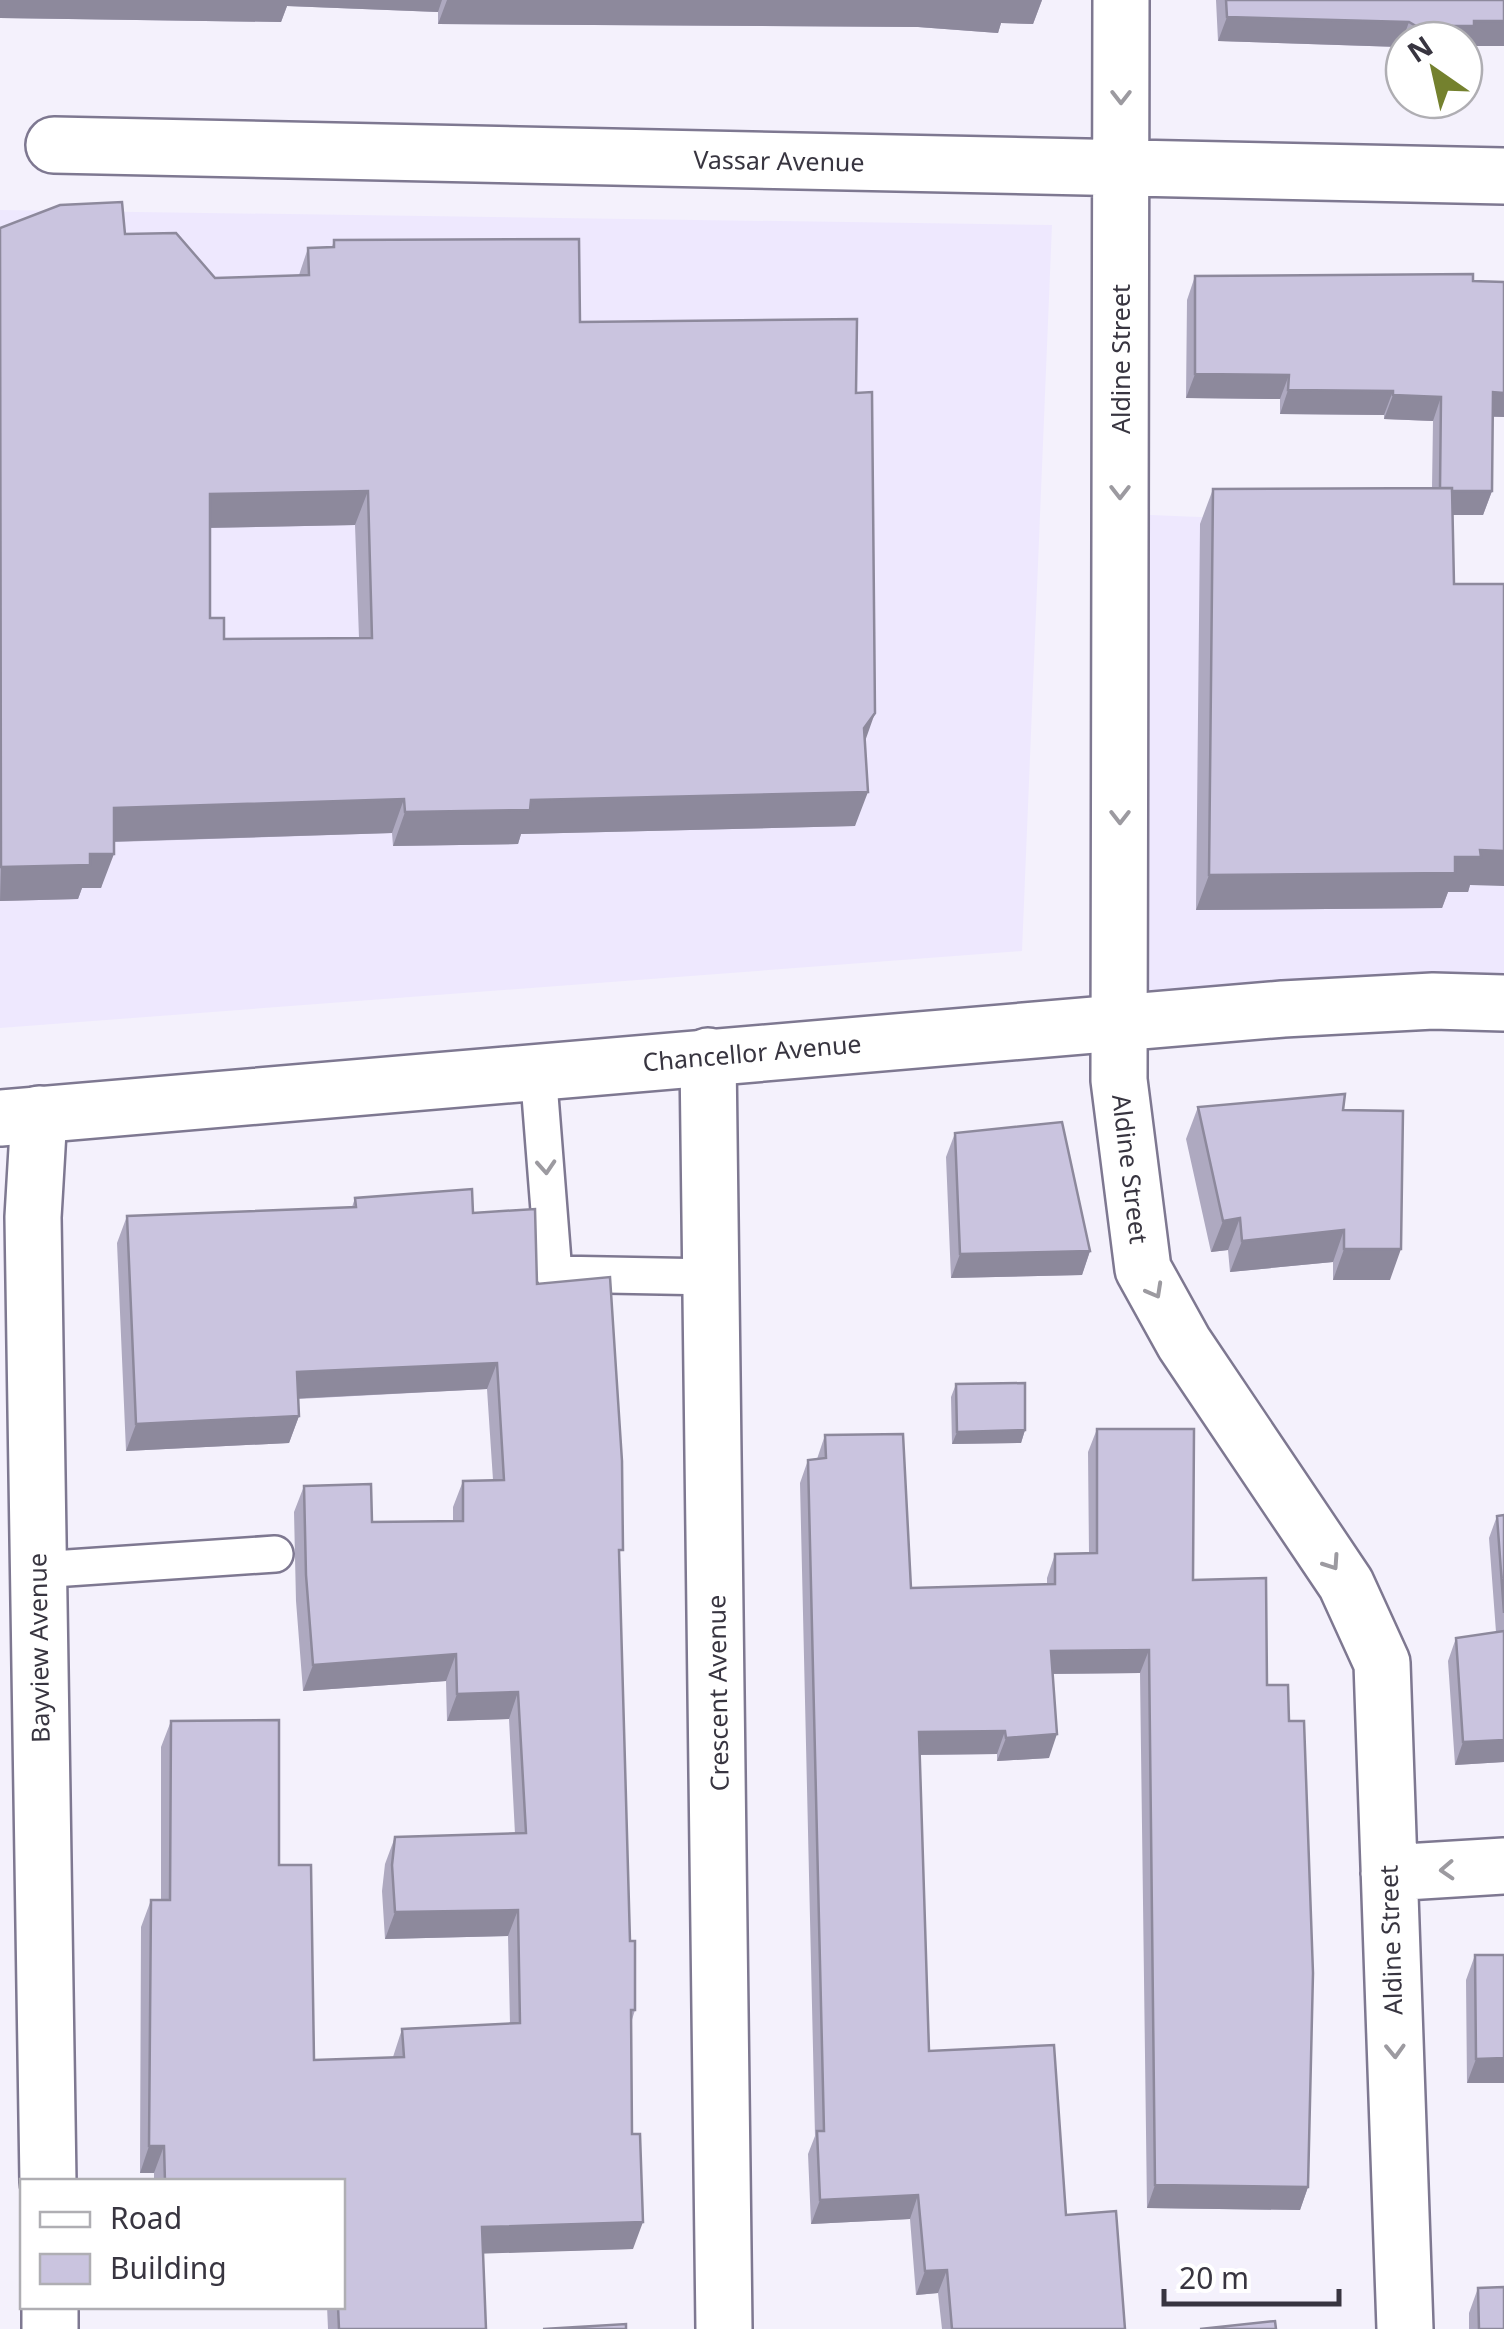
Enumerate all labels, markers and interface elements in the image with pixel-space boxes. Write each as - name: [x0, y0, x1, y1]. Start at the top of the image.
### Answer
- north arrow: [1384, 20, 1484, 120]
- text: N: [1399, 26, 1440, 71]
- one-way arrow: [1110, 90, 1132, 106]
- street label: Vassar Avenue: [693, 142, 865, 178]
- street label: Aldine Street: [1103, 284, 1137, 434]
- one-way arrow: [1109, 486, 1131, 501]
- one-way arrow: [1109, 810, 1131, 826]
- street label: Chancellor Avenue: [641, 1026, 863, 1079]
- street label: Aldine Street: [1105, 1092, 1157, 1245]
- one-way arrow: [535, 1160, 556, 1176]
- one-way arrow: [1143, 1280, 1163, 1298]
- one-way arrow: [1320, 1552, 1338, 1571]
- street label: Bayview Avenue: [19, 1553, 57, 1743]
- street label: Crescent Avenue: [698, 1594, 736, 1792]
- one-way arrow: [1438, 1859, 1454, 1880]
- street label: Aldine Street: [1370, 1864, 1410, 2016]
- one-way arrow: [1385, 2043, 1406, 2059]
- legend: [20, 2179, 345, 2309]
- text: Road: [110, 2197, 182, 2238]
- scale bar: [1164, 2244, 1339, 2306]
- text: Building: [110, 2247, 227, 2288]
- text: 20 m: [1179, 2257, 1249, 2298]

